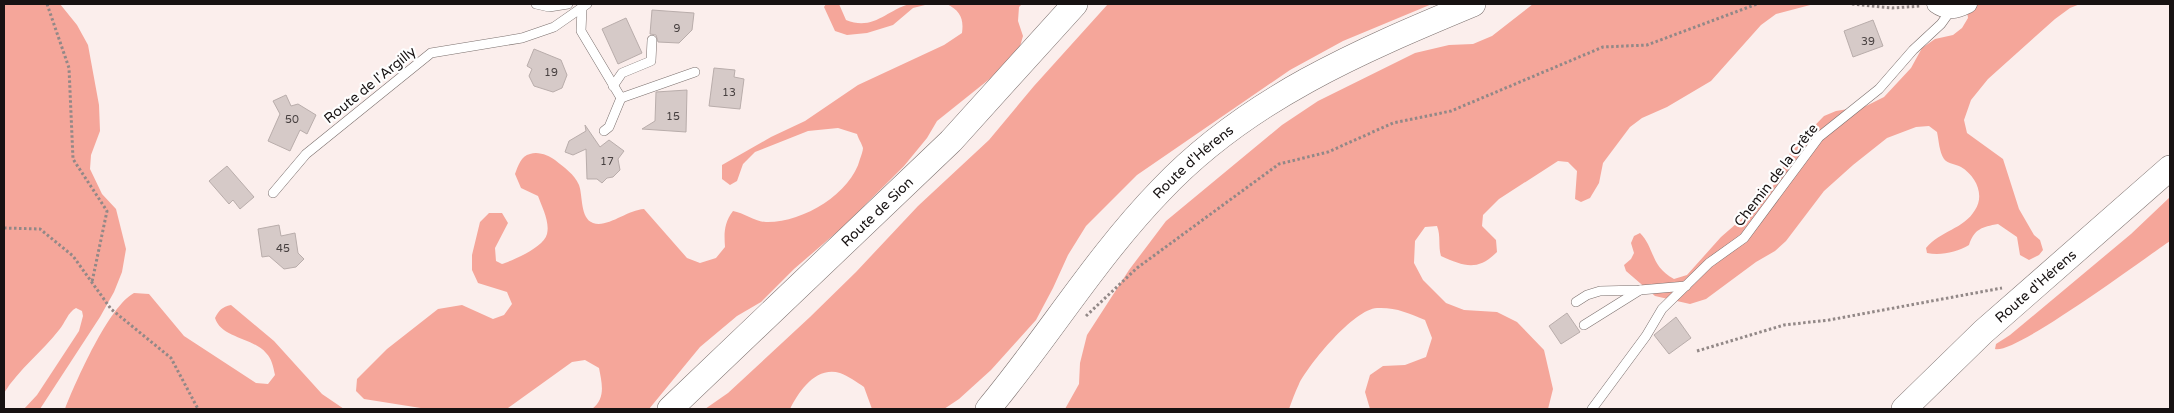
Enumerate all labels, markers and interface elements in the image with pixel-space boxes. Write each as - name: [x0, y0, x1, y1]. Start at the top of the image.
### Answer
- house number: 9: [674, 22, 681, 35]
- house number: 39: [1861, 35, 1875, 48]
- street label: Route de l'Argilly: [321, 42, 420, 127]
- house number: 19: [544, 66, 558, 79]
- house number: 13: [722, 86, 736, 99]
- house number: 15: [666, 110, 680, 123]
- house number: 50: [285, 113, 299, 126]
- street label: Chemin de la Crête: [1731, 120, 1822, 230]
- street label: Route d'Hérens: [1149, 121, 1237, 202]
- house number: 17: [600, 155, 614, 168]
- street label: Route de Sion: [837, 173, 917, 250]
- house number: 45: [276, 242, 290, 255]
- street label: Route d'Hérens: [1991, 246, 2080, 326]

